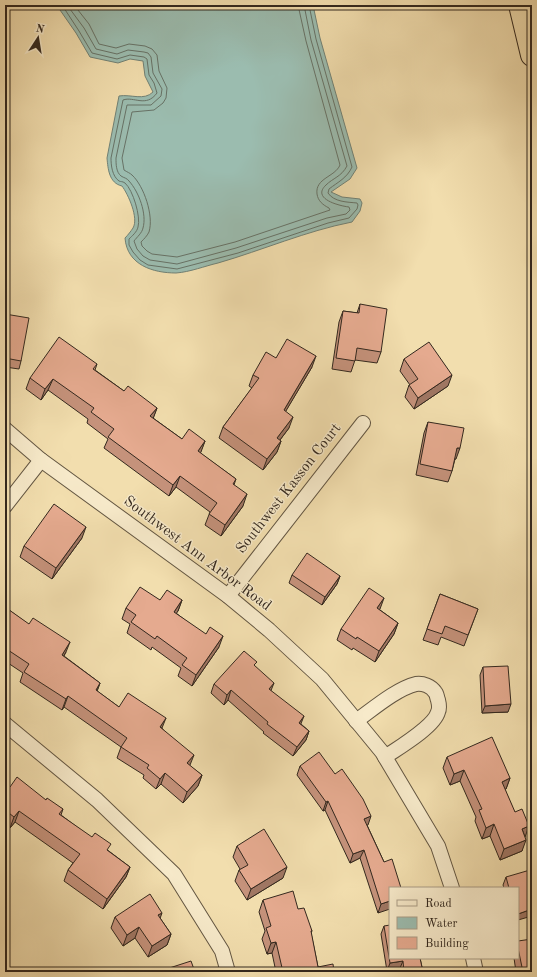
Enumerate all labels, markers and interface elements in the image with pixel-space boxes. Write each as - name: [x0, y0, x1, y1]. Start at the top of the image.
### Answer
- north arrow: [18, 18, 58, 58]
- text: N: [35, 23, 46, 36]
- street label: Southwest Kasson Court: [234, 421, 344, 557]
- street label: Southwest Ann Arbor Road: [120, 494, 274, 614]
- legend: [389, 887, 519, 959]
- text: Road: [425, 898, 452, 910]
- text: Water: [425, 918, 458, 930]
- text: Building: [425, 938, 469, 950]

